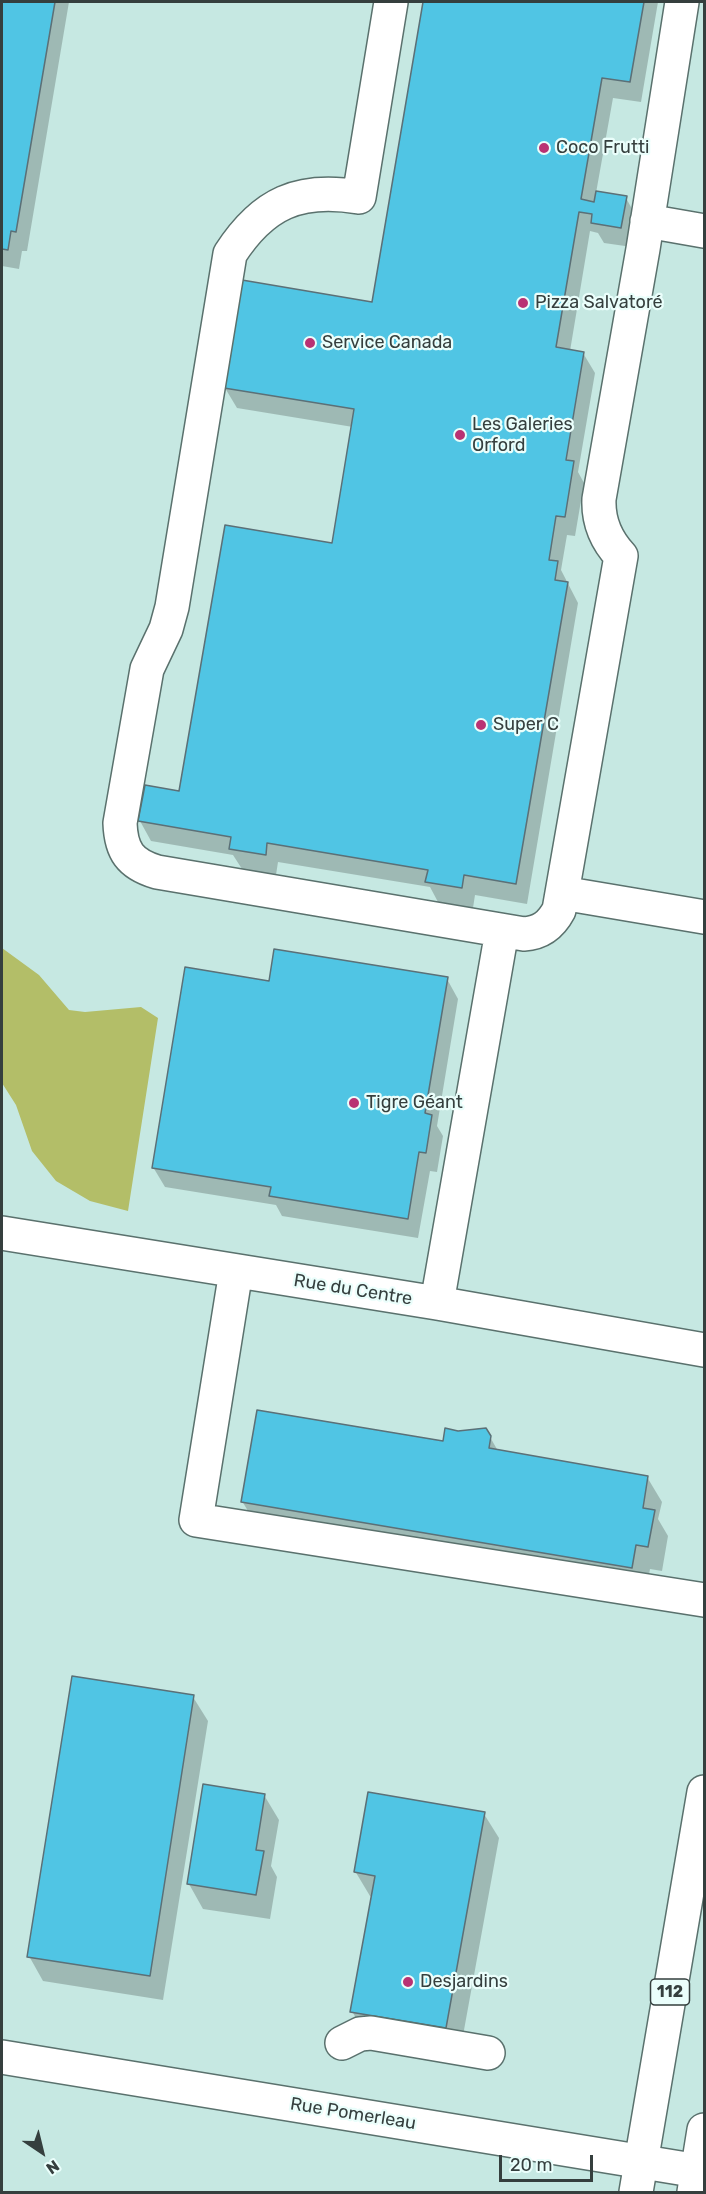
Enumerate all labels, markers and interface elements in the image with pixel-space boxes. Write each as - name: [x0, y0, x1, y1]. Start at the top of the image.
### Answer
- place label: Coco Frutti: [556, 137, 649, 159]
- marker: Coco Frutti: [537, 141, 551, 155]
- place label: Pizza Salvatoré: [535, 292, 663, 314]
- marker: Pizza Salvatoré: [516, 296, 530, 310]
- place label: Service Canada: [322, 332, 452, 354]
- marker: Service Canada: [303, 336, 317, 350]
- place label: Les Galeries Orford: [472, 414, 573, 456]
- marker: Les Galeries Orford: [453, 428, 467, 442]
- place label: Super C: [493, 714, 559, 736]
- marker: Super C: [474, 718, 488, 732]
- place label: Tigre Géant: [366, 1092, 463, 1114]
- marker: Tigre Géant: [347, 1096, 361, 1110]
- street label: Rue du Centre: [292, 1270, 414, 1310]
- place label: Desjardins: [420, 1971, 508, 1993]
- marker: Desjardins: [401, 1975, 415, 1989]
- road number: 112: [650, 1979, 690, 2005]
- street label: Rue Pomerleau: [289, 2093, 417, 2135]
- north arrow: [12, 2122, 72, 2182]
- scale bar: [502, 2143, 596, 2181]
- text: 20 m: [510, 2154, 552, 2176]
- text: N: [42, 2156, 63, 2178]

